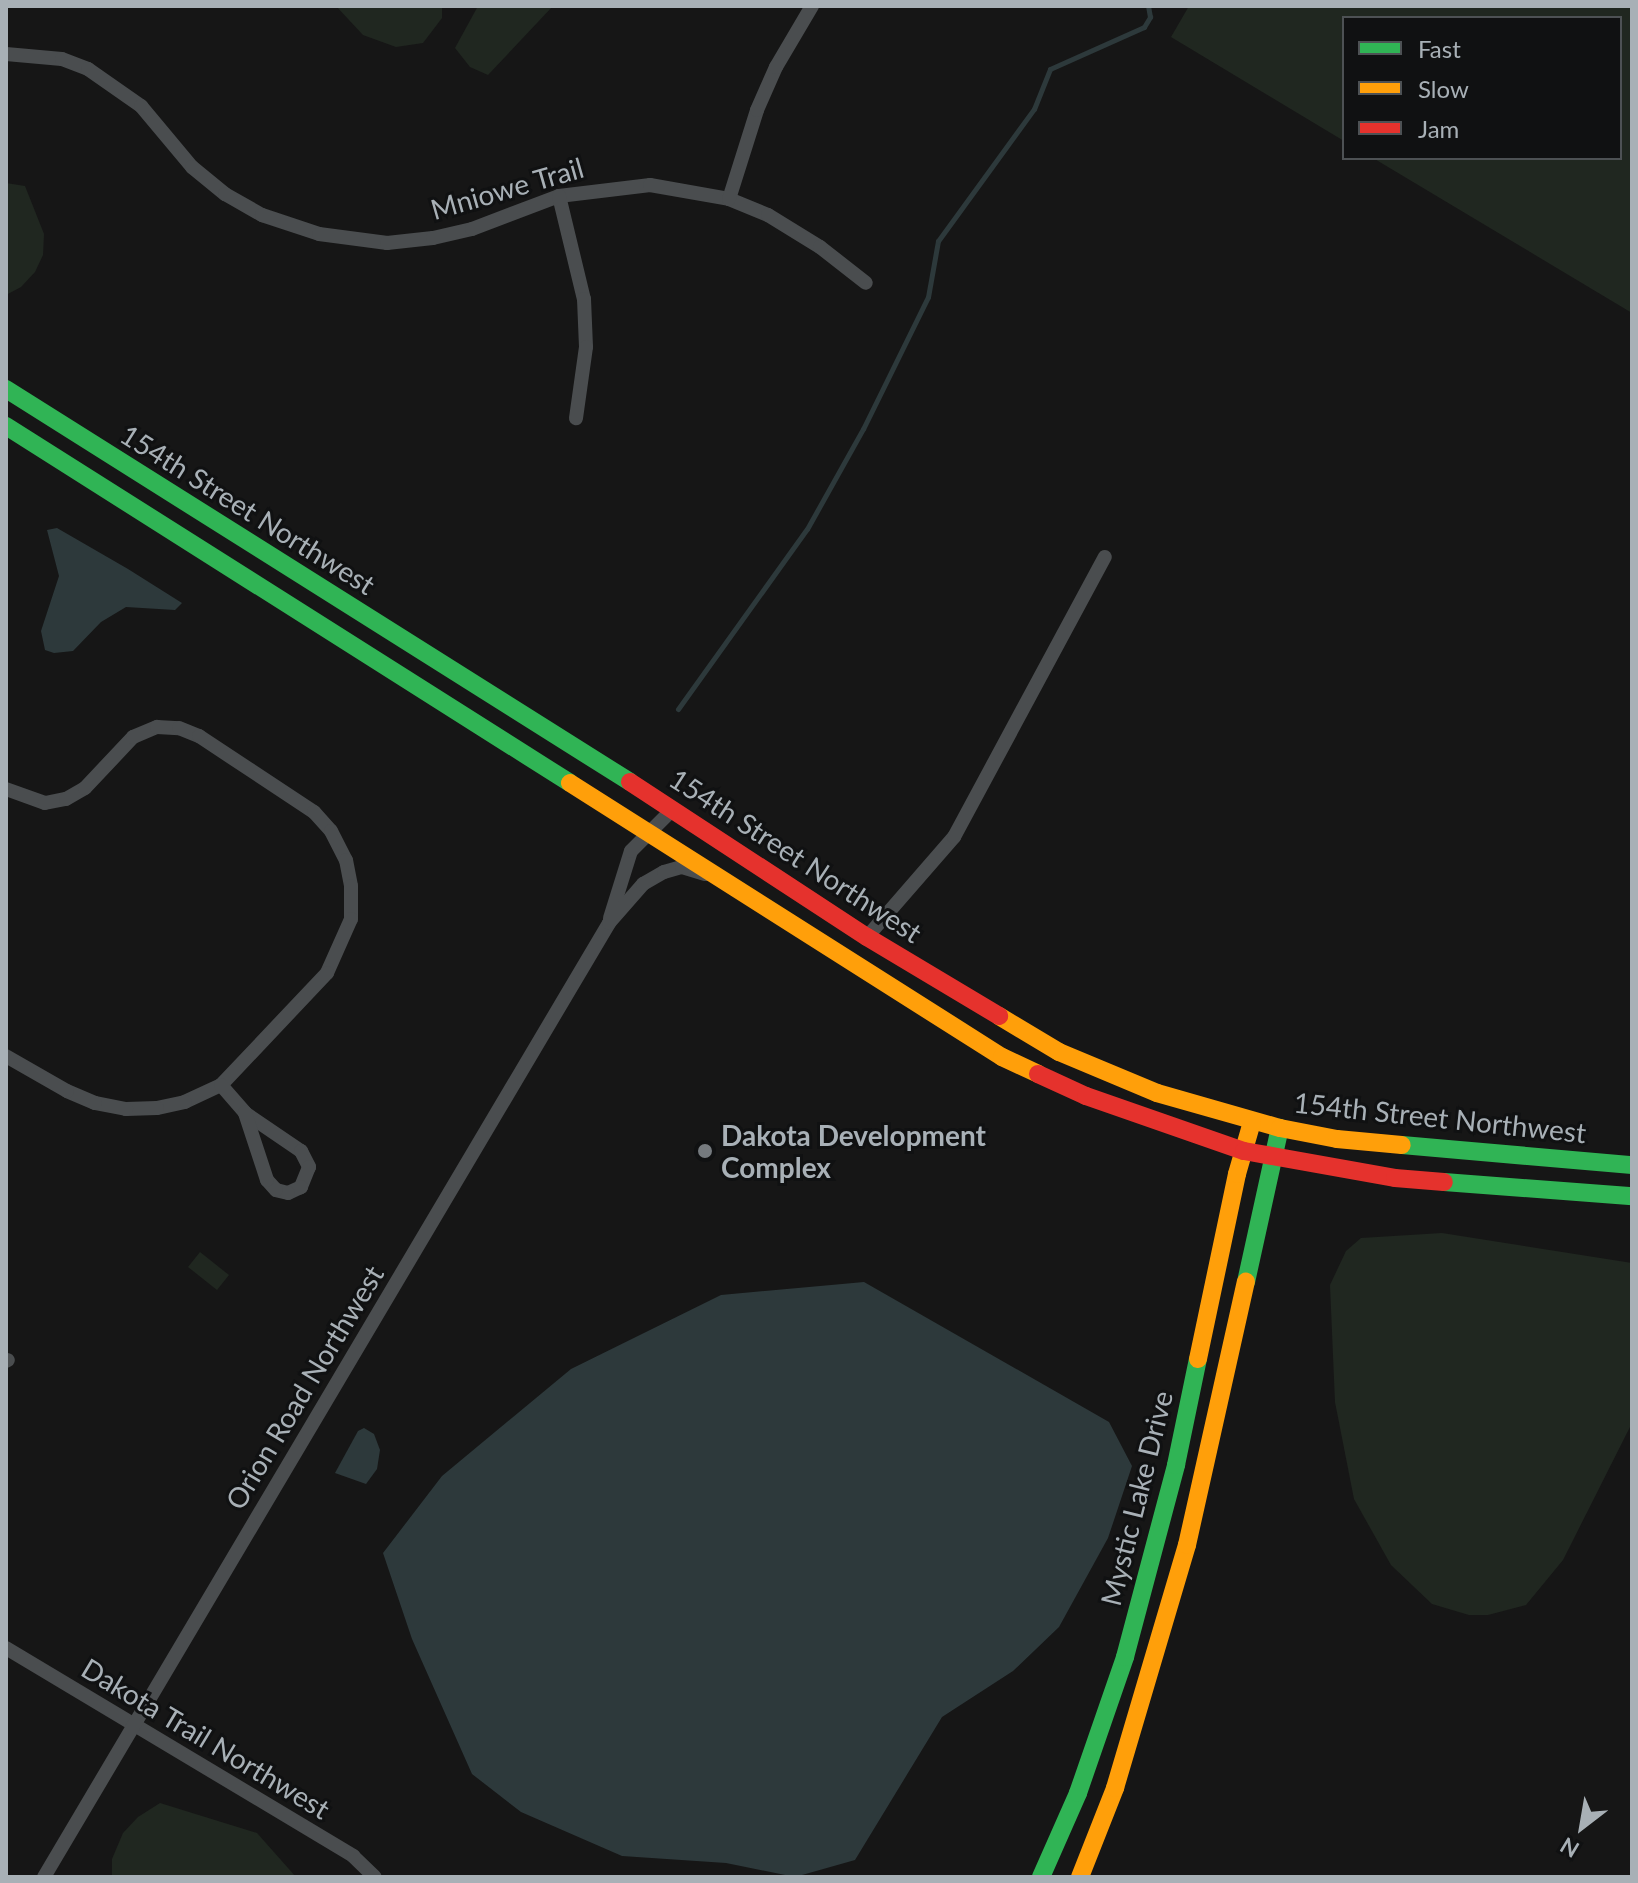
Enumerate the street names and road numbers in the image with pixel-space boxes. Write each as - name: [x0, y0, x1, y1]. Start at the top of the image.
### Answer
- street label: Mniowe Trail: [426, 150, 588, 226]
- street label: 154th Street Northwest: [115, 417, 381, 601]
- street label: 154th Street Northwest: [664, 761, 928, 949]
- street label: 154th Street Northwest: [1292, 1085, 1588, 1149]
- street label: Orion Road Northwest: [218, 1259, 390, 1515]
- street label: Mystic Lake Drive: [1093, 1387, 1179, 1609]
- street label: Dakota Trail Northwest: [76, 1650, 336, 1826]

